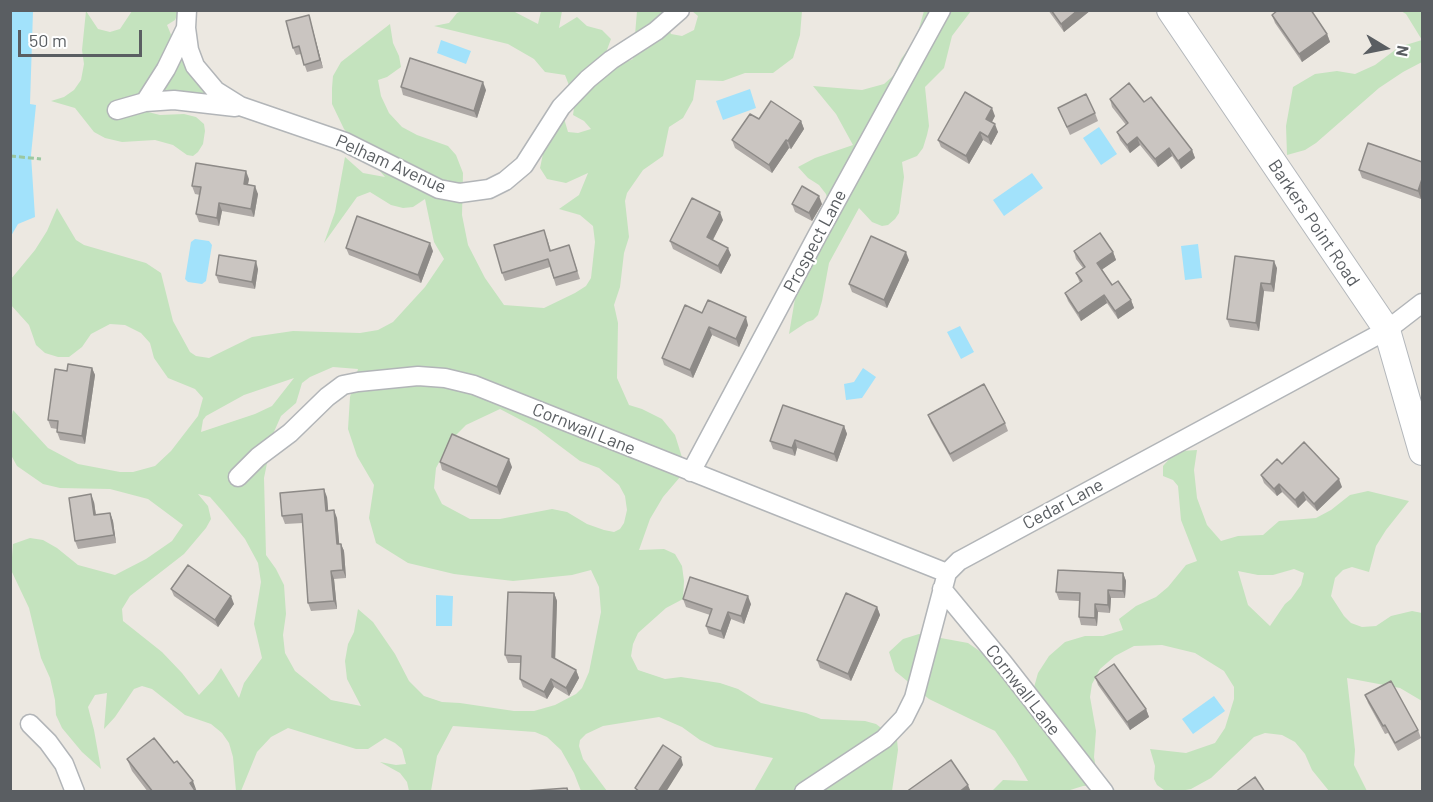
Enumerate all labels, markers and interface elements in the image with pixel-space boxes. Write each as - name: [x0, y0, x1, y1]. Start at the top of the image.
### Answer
- scale bar: [21, 18, 146, 56]
- north arrow: [1355, 18, 1415, 78]
- text: 50 m: [29, 29, 67, 51]
- text: N: [1393, 44, 1413, 58]
- street label: Pelham Avenue: [332, 130, 450, 198]
- street label: Barkers Point Road: [1264, 155, 1364, 291]
- street label: Prospect Lane: [779, 186, 851, 296]
- street label: Cornwall Lane: [529, 399, 639, 459]
- street label: Cedar Lane: [1019, 474, 1107, 534]
- street label: Cornwall Lane: [981, 640, 1065, 740]

